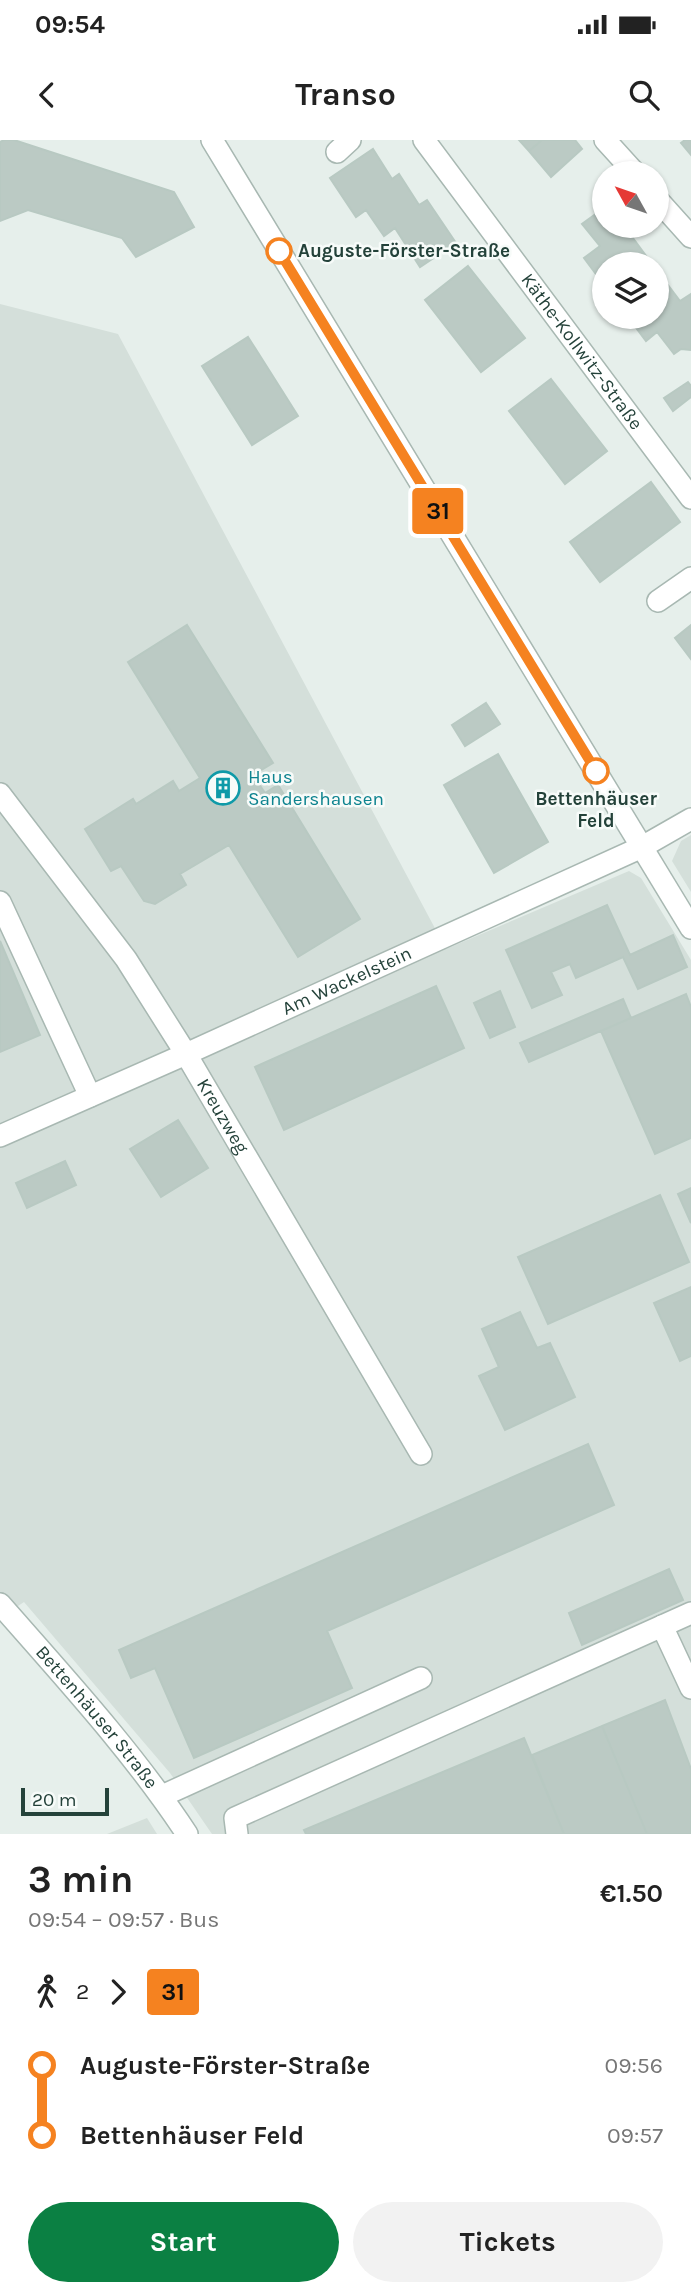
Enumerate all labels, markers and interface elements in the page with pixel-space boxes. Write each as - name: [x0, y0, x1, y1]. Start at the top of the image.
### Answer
- text: 09:54: [35, 9, 105, 40]
- icon: back: [28, 76, 66, 114]
- text: Transo: [295, 76, 396, 113]
- icon: search: [625, 76, 663, 114]
- north arrow: [592, 161, 668, 238]
- map controls: [592, 161, 669, 329]
- marker: Auguste-Förster-Straße: [266, 238, 292, 264]
- place label: Auguste-Förster-Straße: [298, 240, 510, 262]
- button: layers: [592, 252, 669, 329]
- street label: Käthe-Kollwitz-Straße: [516, 269, 647, 434]
- line badge: 31: [406, 488, 470, 534]
- text: 31: [426, 497, 450, 525]
- marker: Bettenhäuser Feld: [583, 758, 609, 784]
- place label: Haus Sandershausen: [248, 766, 384, 810]
- building icon: Haus Sandershausen: [204, 769, 242, 807]
- place label: Bettenhäuser Feld: [535, 788, 657, 832]
- street label: Am Wackelstein: [279, 942, 415, 1020]
- street label: Kreuzweg: [192, 1075, 253, 1158]
- street label: Bettenhäuser Straße: [31, 1641, 162, 1793]
- scale bar: [21, 1785, 108, 1817]
- text: 20 m: [32, 1789, 77, 1811]
- text: 3 min: [28, 1857, 133, 1902]
- text: €1.50: [600, 1878, 663, 1909]
- text: 09:54 – 09:57 · Bus: [28, 1906, 219, 1933]
- icon: walk: [28, 1973, 66, 2011]
- icon: forward: [99, 1973, 137, 2011]
- text: 2: [76, 1978, 89, 2005]
- text: 31: [161, 1978, 185, 2006]
- text: Auguste-Förster-Straße: [80, 2050, 370, 2081]
- text: 09:56: [605, 2052, 663, 2079]
- text: Bettenhäuser Feld: [80, 2120, 304, 2151]
- text: 09:57: [607, 2122, 663, 2149]
- button: Start: [28, 2202, 339, 2282]
- button: Tickets: [353, 2202, 663, 2282]

